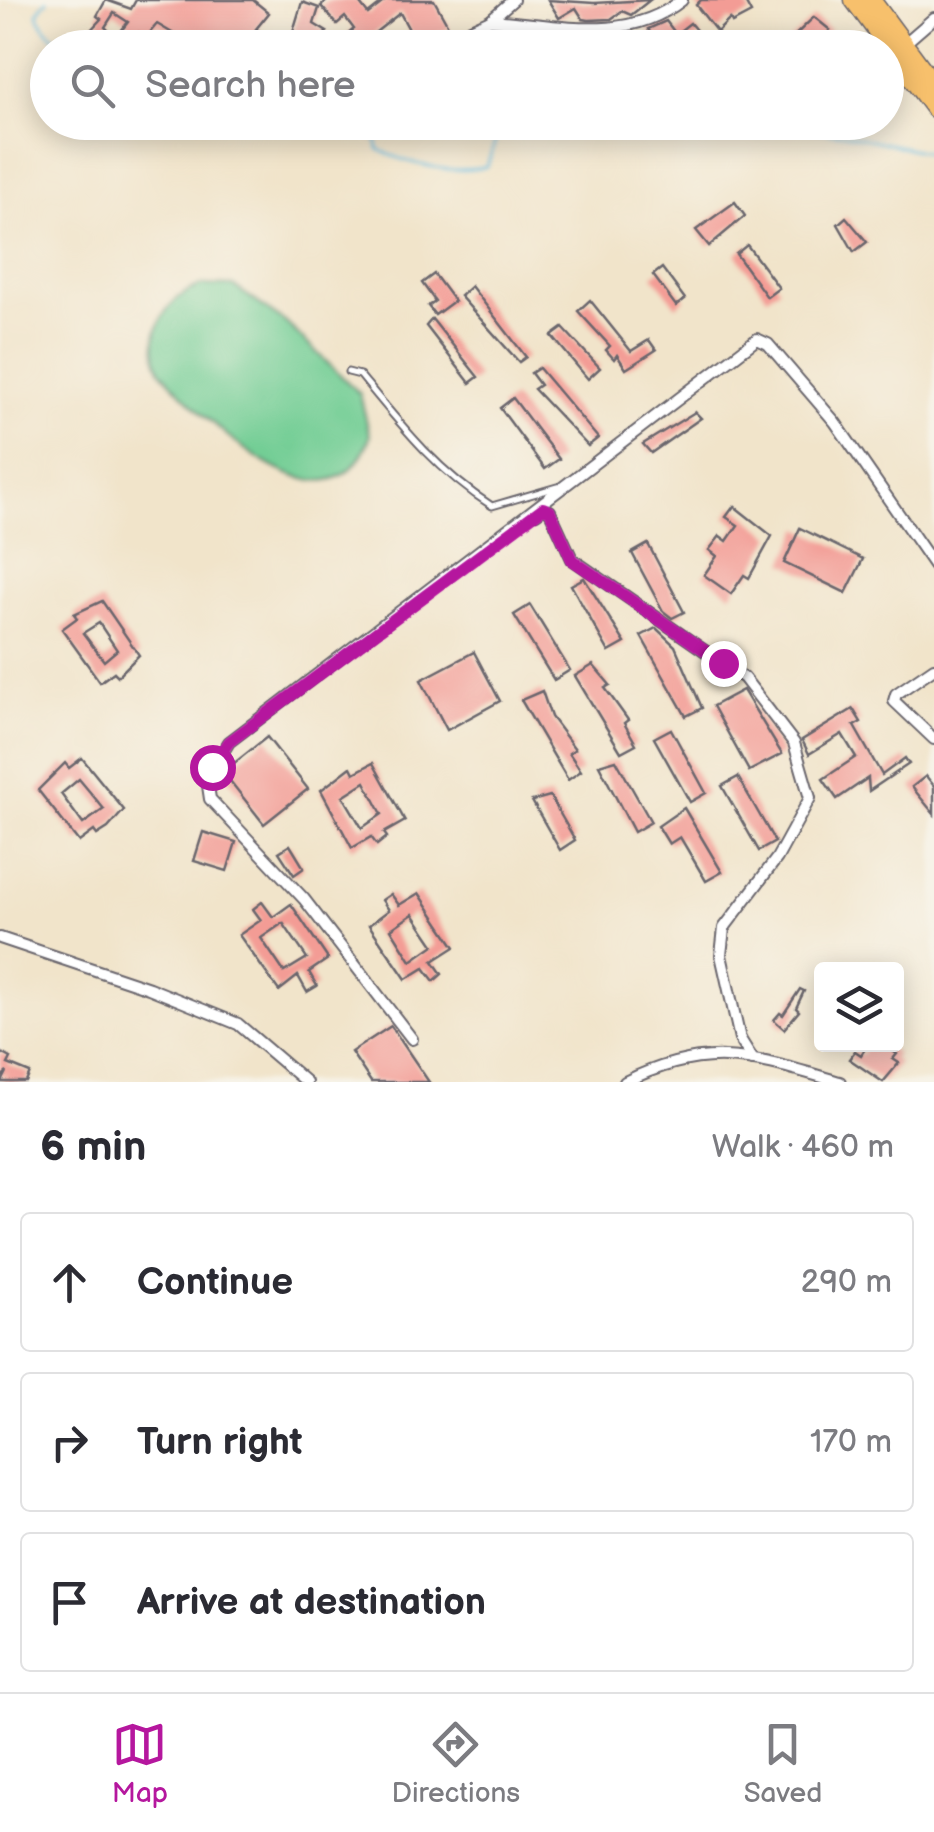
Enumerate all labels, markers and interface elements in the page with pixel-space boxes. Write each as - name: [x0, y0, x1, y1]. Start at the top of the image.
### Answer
- search box: [30, 30, 904, 140]
- icon: search: [65, 58, 120, 113]
- text: Search here: [145, 63, 356, 108]
- route end: [701, 641, 747, 687]
- route start: [190, 745, 236, 791]
- map controls: [814, 962, 904, 1052]
- button: layers: [814, 962, 904, 1052]
- text: 6 min: [40, 1122, 146, 1173]
- text: Walk · 460 m: [712, 1128, 894, 1167]
- icon: ahead: [42, 1255, 97, 1310]
- text: Continue: [137, 1260, 293, 1305]
- text: 290 m: [801, 1263, 892, 1302]
- icon: right: [42, 1415, 97, 1470]
- text: Turn right: [137, 1420, 302, 1465]
- text: 170 m: [810, 1423, 892, 1462]
- icon: arrive: [42, 1575, 97, 1630]
- text: Arrive at destination: [137, 1580, 486, 1625]
- tab: Map: [112, 1717, 168, 1810]
- tab: Directions: [391, 1717, 520, 1810]
- tab: Saved: [744, 1717, 822, 1810]

